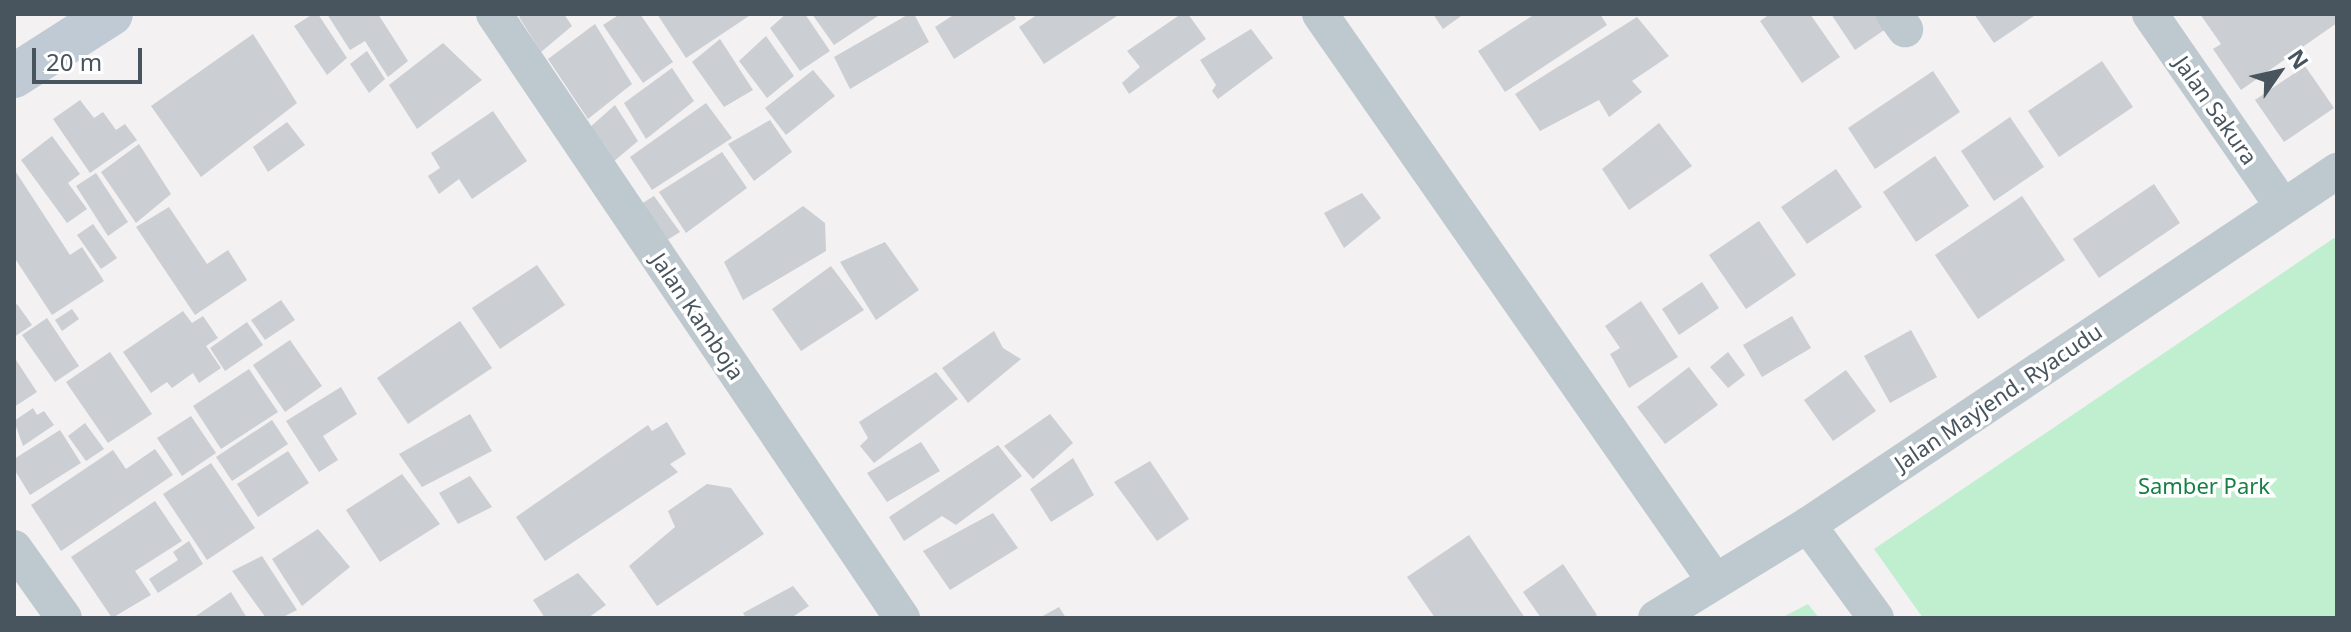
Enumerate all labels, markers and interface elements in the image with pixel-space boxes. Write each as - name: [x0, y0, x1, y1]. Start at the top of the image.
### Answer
- scale bar: [36, 32, 146, 82]
- north arrow: [2239, 32, 2319, 112]
- text: N: [2281, 43, 2316, 74]
- text: 20 m: [46, 45, 102, 78]
- street label: Jalan Sakura: [2169, 51, 2263, 169]
- street label: Jalan Kamboja: [646, 248, 750, 384]
- street label: Jalan Mayjend. Ryacudu: [1889, 318, 2107, 476]
- park label: Samber Park: [2138, 473, 2270, 499]

